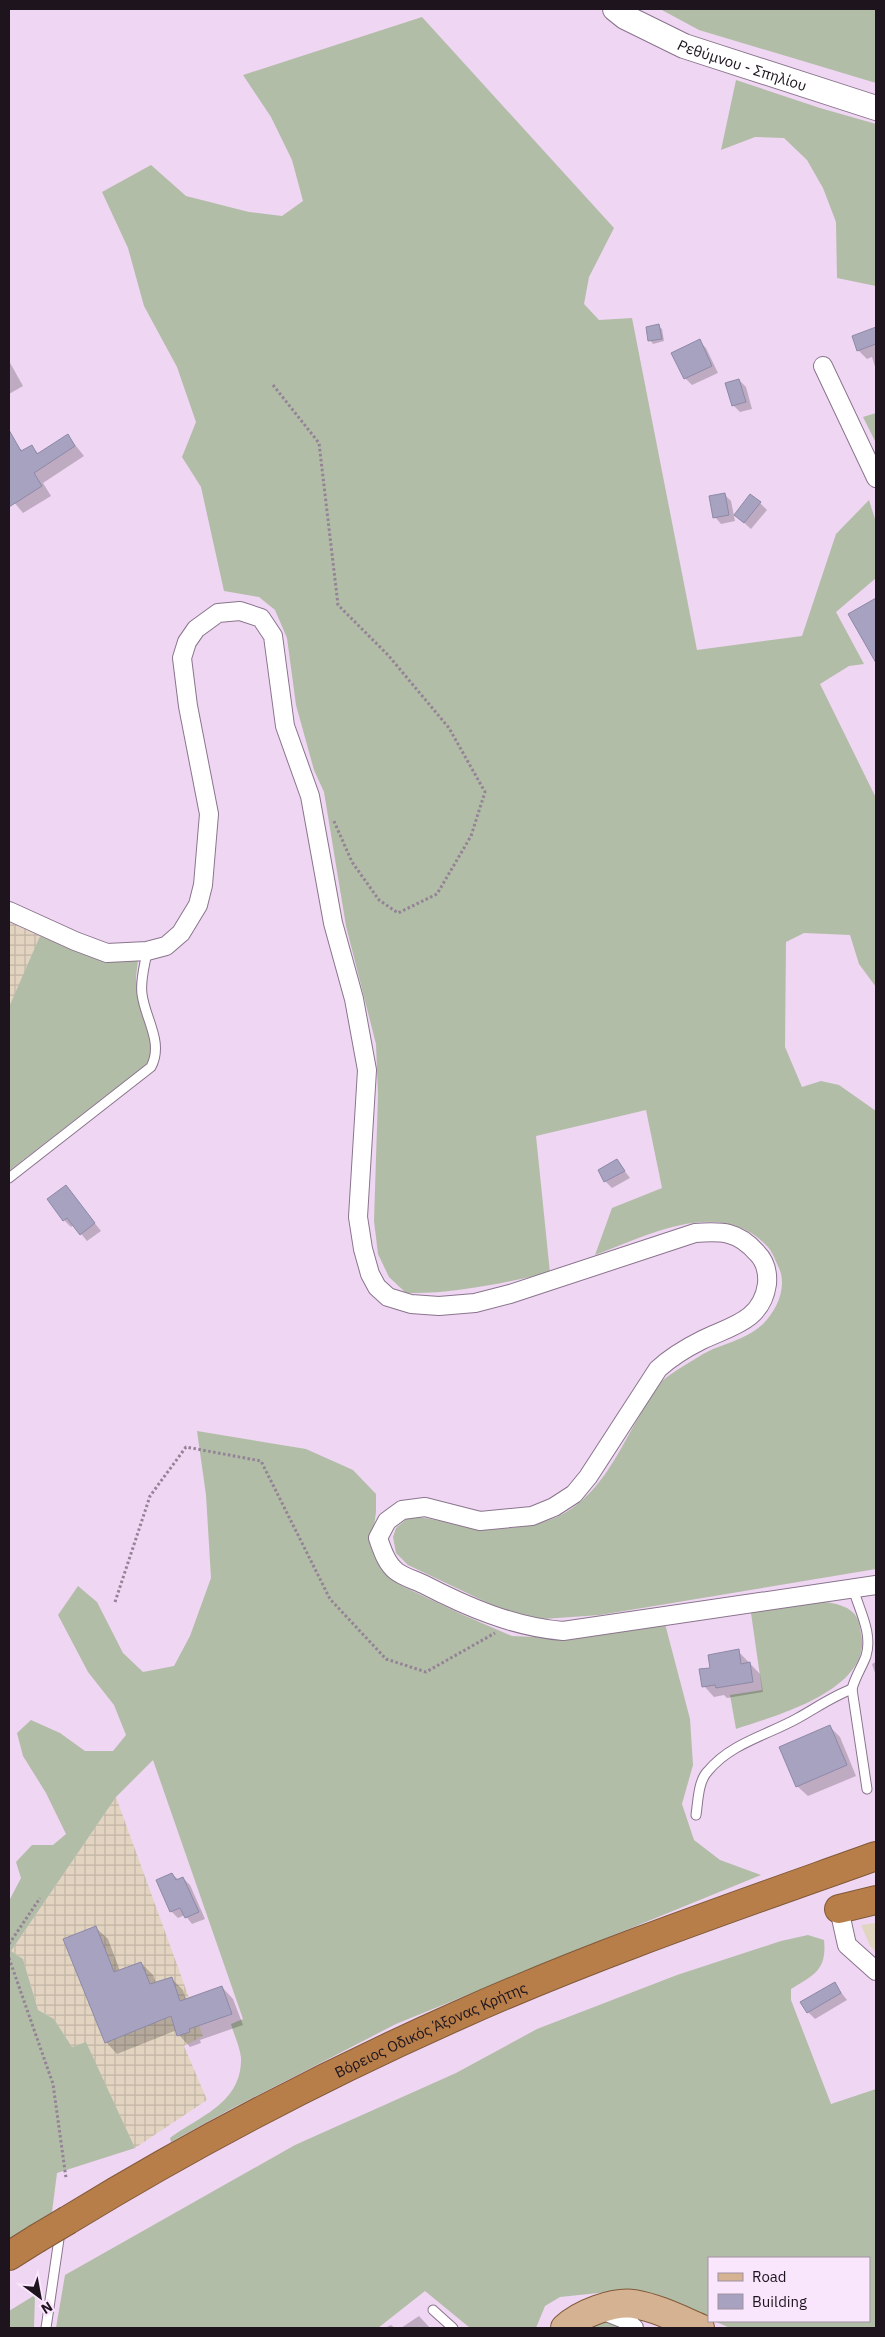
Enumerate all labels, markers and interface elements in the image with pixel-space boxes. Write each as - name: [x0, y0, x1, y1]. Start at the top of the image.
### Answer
- street label: Ρεθύμνου - Σπηλίου: [675, 35, 809, 95]
- street label: Βόρειος Οδικός Άξονας Κρήτης: [331, 1977, 530, 2081]
- legend: [708, 2257, 870, 2322]
- text: Road: [752, 2267, 787, 2286]
- north arrow: [15, 2272, 65, 2322]
- text: Building: [752, 2292, 807, 2311]
- text: N: [38, 2298, 56, 2318]

